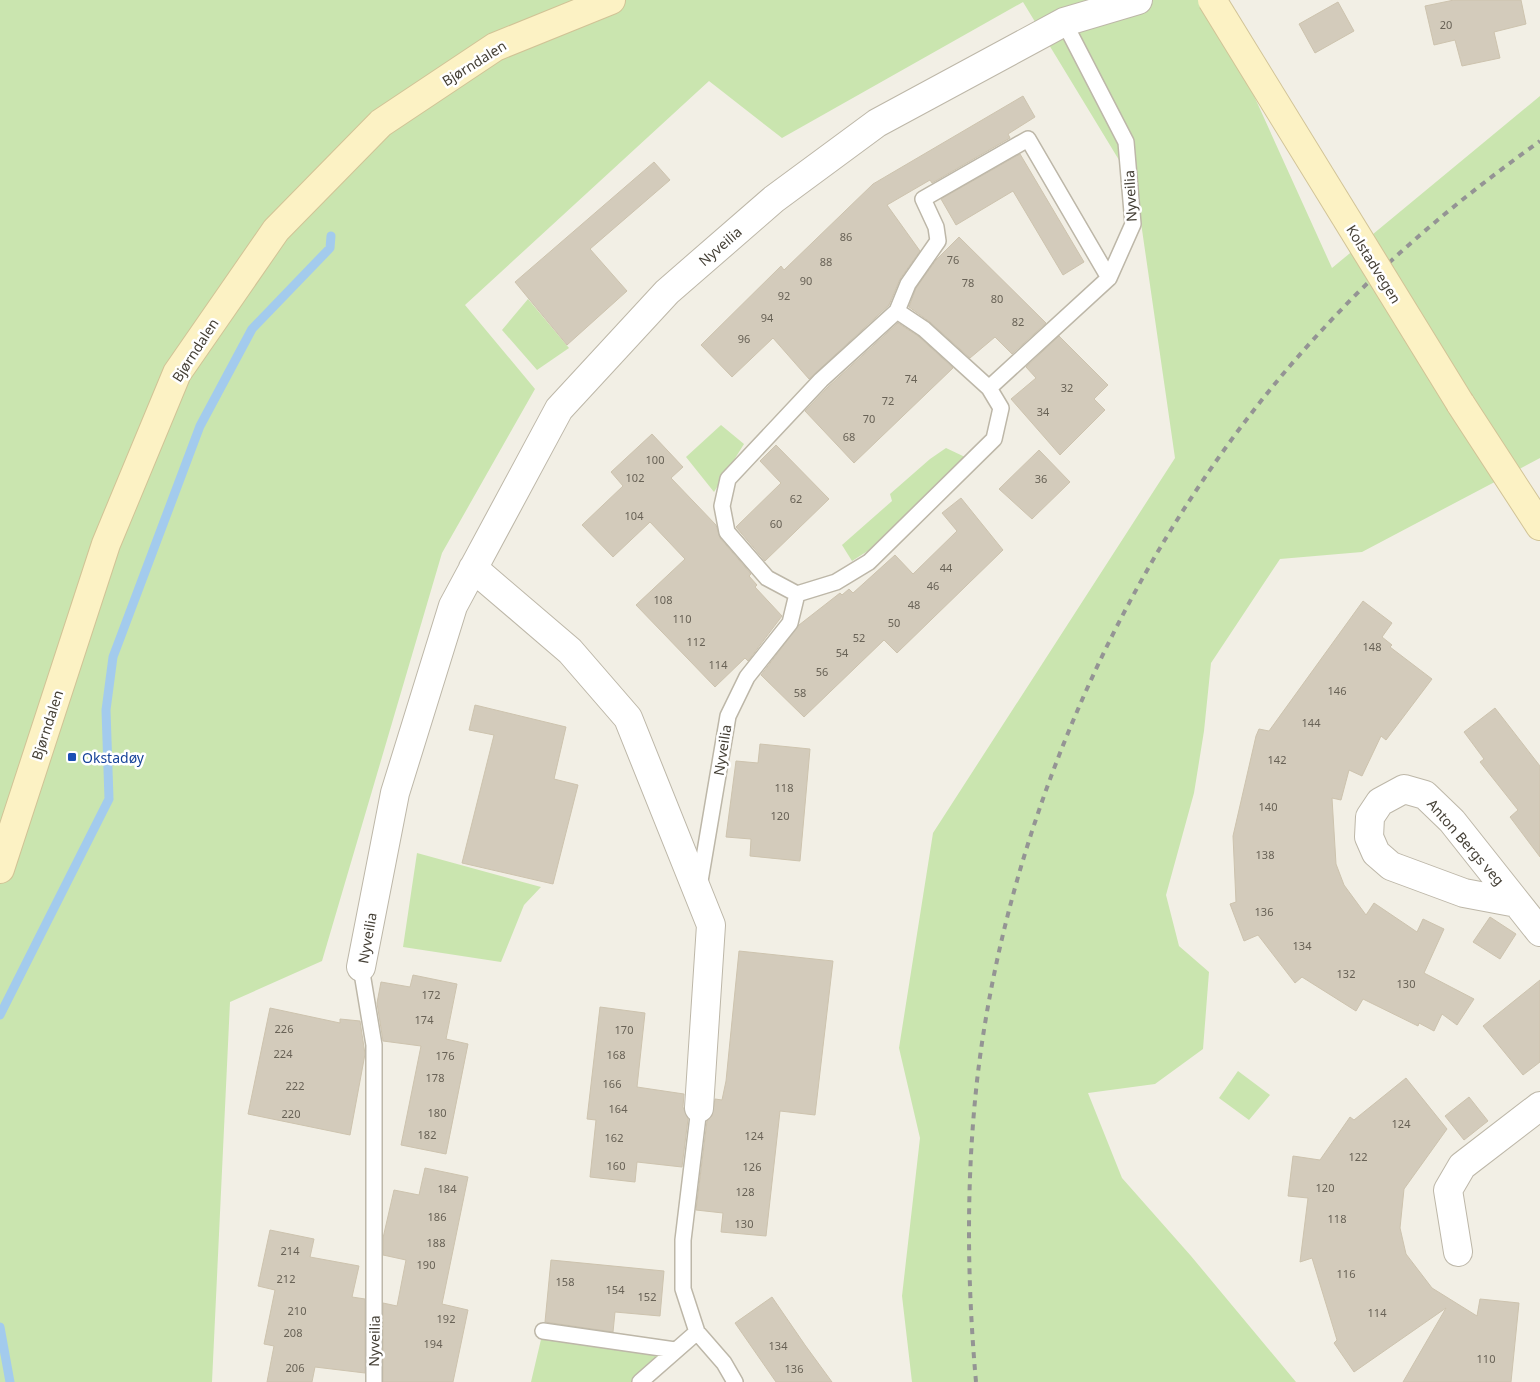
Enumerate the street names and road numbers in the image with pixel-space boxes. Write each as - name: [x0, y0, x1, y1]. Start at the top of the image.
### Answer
- street label: Bjørndalen: [438, 36, 510, 90]
- street label: Nyveilia: [1119, 170, 1141, 222]
- street label: Kolstadvegen: [1342, 221, 1406, 307]
- street label: Nyveilia: [694, 222, 746, 270]
- street label: Bjørndalen: [167, 315, 223, 385]
- street label: Bjørndalen: [27, 688, 67, 762]
- street label: Nyveilia: [709, 723, 735, 777]
- street label: Anton Bergs veg: [1423, 795, 1509, 889]
- street label: Nyveilia: [353, 911, 381, 965]
- street label: Nyveilia: [364, 1315, 384, 1367]

